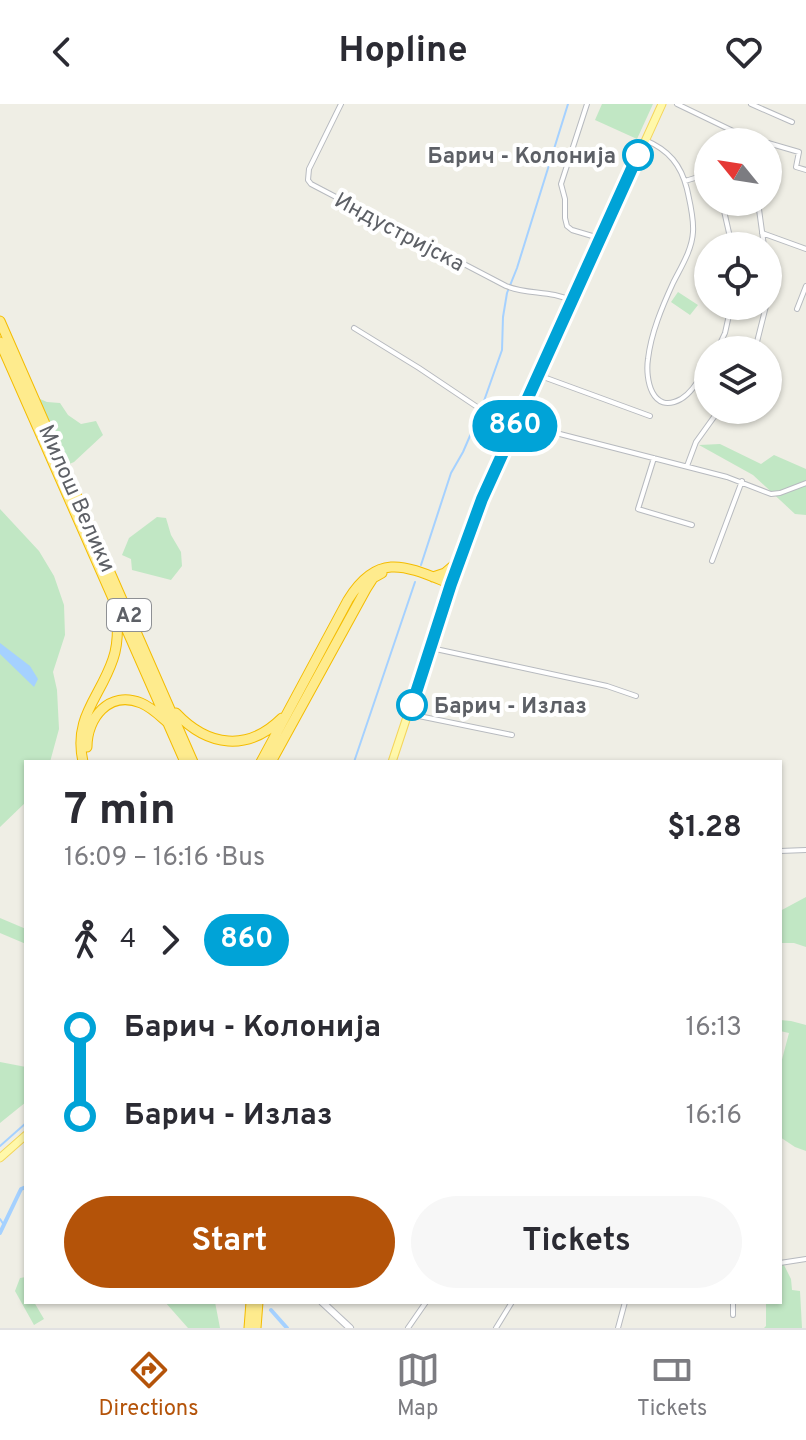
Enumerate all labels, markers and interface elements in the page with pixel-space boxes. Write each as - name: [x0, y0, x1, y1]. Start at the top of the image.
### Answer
- text: Hopline: [338, 29, 468, 75]
- icon: back: [40, 30, 84, 74]
- icon: heart: [722, 30, 766, 74]
- north arrow: [694, 128, 782, 216]
- map controls: [694, 128, 782, 424]
- marker: Барич - Колонија: [623, 140, 653, 170]
- place label: Барич - Колонија: [428, 144, 616, 171]
- street label: Индустријска: [329, 188, 468, 279]
- button: locate: [694, 232, 782, 320]
- button: layers: [694, 336, 782, 424]
- line badge: 860: [469, 400, 561, 452]
- text: 860: [488, 408, 542, 444]
- street label: Милош Велики: [31, 421, 120, 577]
- road number: A2: [107, 599, 151, 631]
- marker: Барич - Излаз: [397, 690, 427, 720]
- place label: Барич - Излаз: [434, 694, 587, 721]
- text: 7 min: [64, 784, 176, 840]
- text: $1.28: [667, 810, 742, 847]
- text: 16:09 – 16:16 · Bus: [64, 842, 265, 875]
- icon: walk: [64, 918, 108, 962]
- icon: forward: [148, 918, 192, 962]
- text: 860: [220, 922, 273, 958]
- text: 4: [120, 924, 136, 957]
- text: Барич - Колонија: [124, 1010, 381, 1047]
- text: 16:13: [686, 1012, 742, 1045]
- text: Барич - Излаз: [124, 1098, 333, 1135]
- text: 16:16: [686, 1100, 742, 1133]
- button: Start: [64, 1196, 395, 1288]
- button: Tickets: [411, 1196, 742, 1288]
- tab: Directions: [99, 1348, 199, 1423]
- tab: Map: [396, 1348, 440, 1423]
- tab: Tickets: [637, 1348, 707, 1423]

